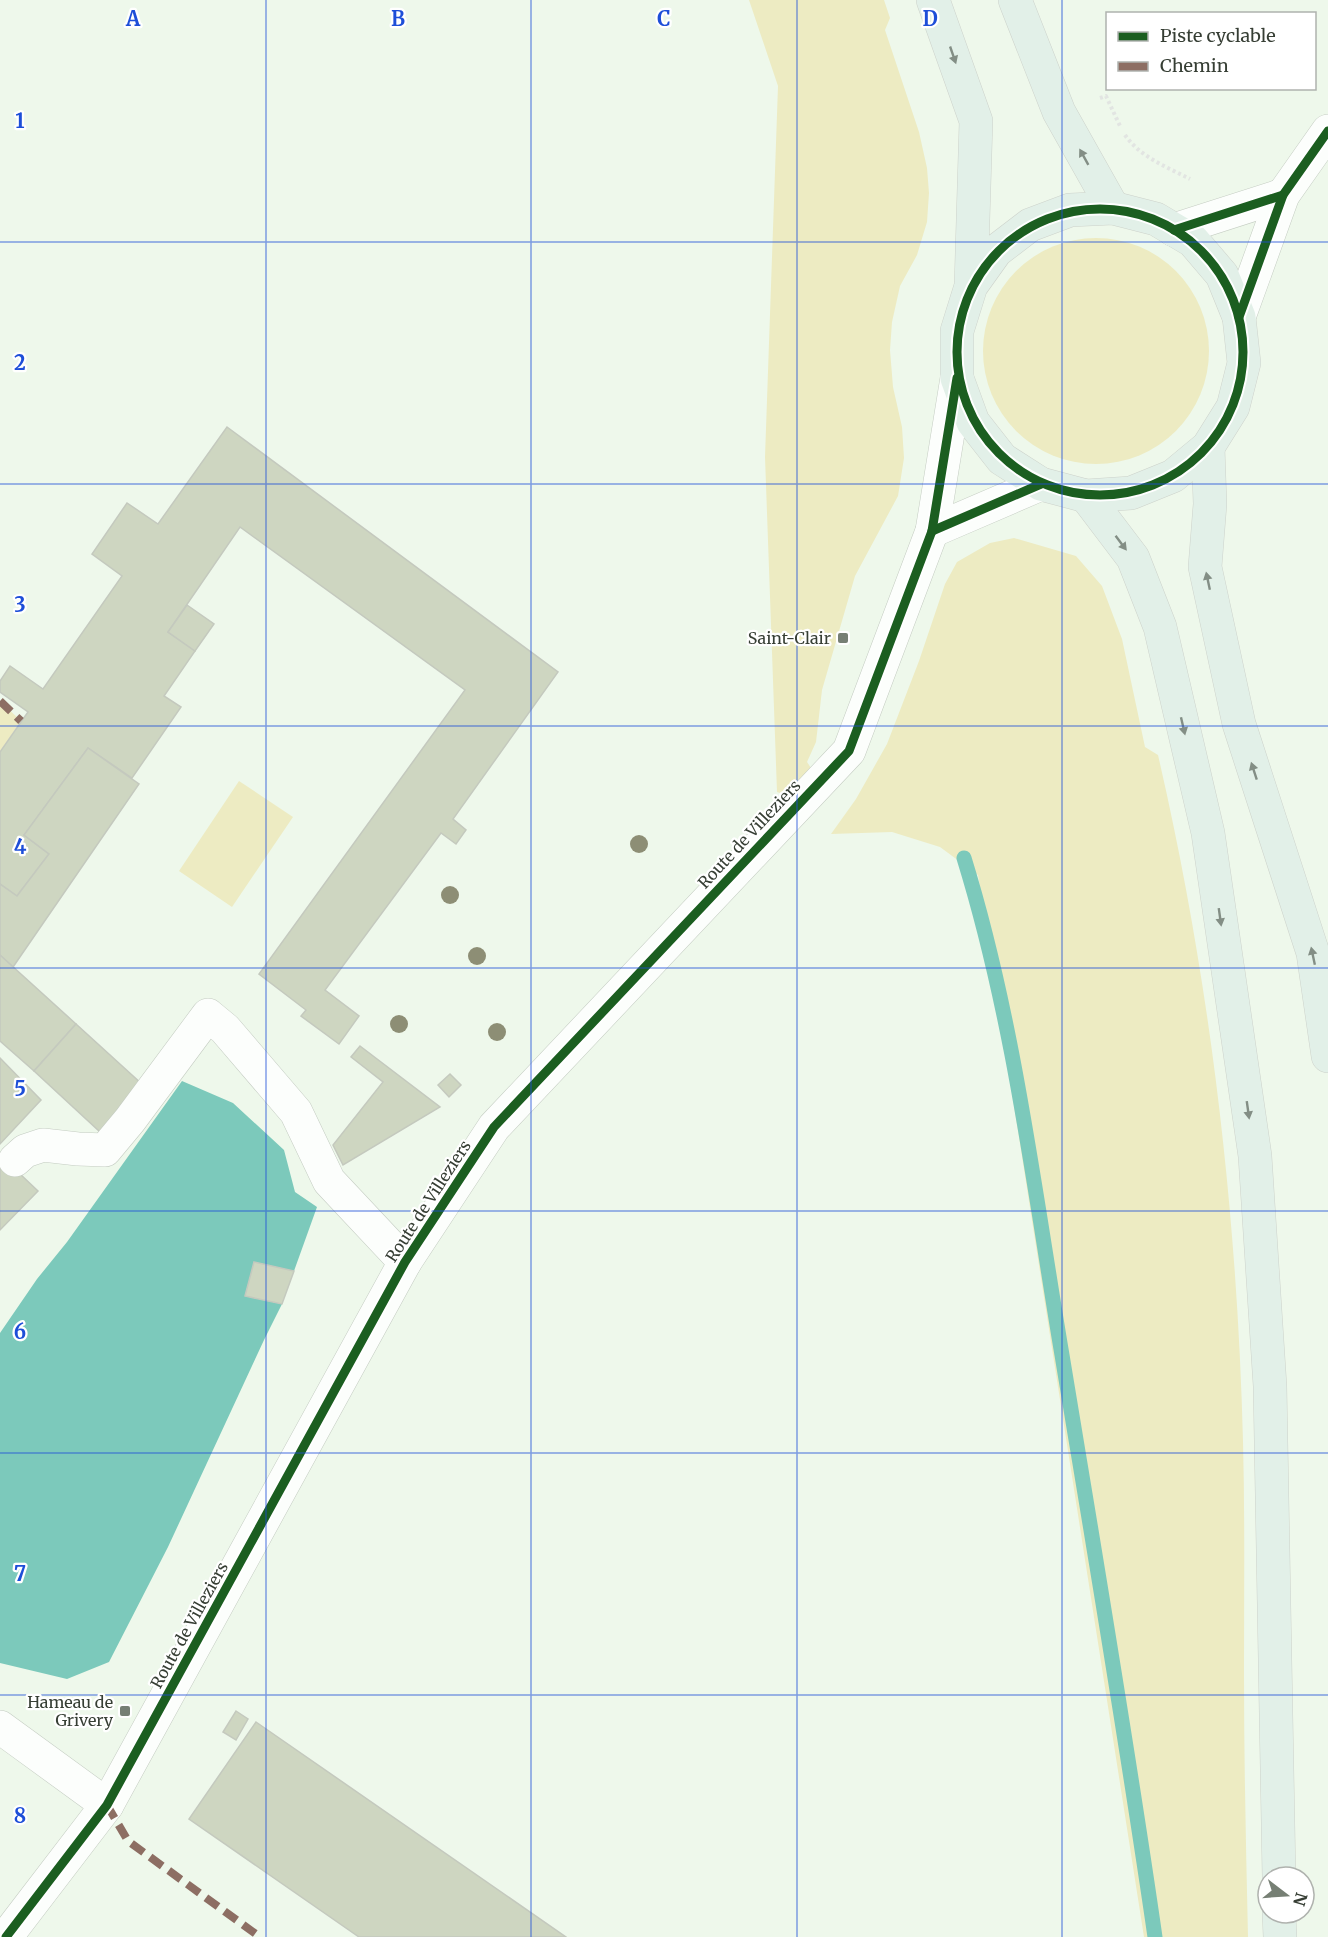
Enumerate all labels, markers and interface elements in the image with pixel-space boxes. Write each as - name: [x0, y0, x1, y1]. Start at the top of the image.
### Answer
- text: A: [125, 6, 141, 31]
- text: B: [391, 6, 405, 31]
- text: C: [657, 6, 671, 31]
- text: D: [922, 6, 938, 31]
- legend: [1106, 12, 1316, 90]
- text: Piste cyclable: [1160, 24, 1276, 47]
- one-way arrow: [948, 46, 958, 64]
- text: Chemin: [1160, 54, 1229, 77]
- text: 1: [15, 108, 25, 133]
- one-way arrow: [1079, 149, 1090, 165]
- text: 2: [14, 350, 26, 375]
- one-way arrow: [1115, 535, 1127, 550]
- one-way arrow: [1203, 572, 1212, 591]
- text: 3: [14, 592, 26, 617]
- place label: Saint-Clair: [748, 628, 831, 648]
- marker: Saint-Clair: [836, 631, 850, 645]
- one-way arrow: [1179, 717, 1188, 736]
- one-way arrow: [1249, 762, 1258, 780]
- street label: Route de Villeziers: [694, 775, 805, 892]
- text: 4: [14, 834, 27, 859]
- one-way arrow: [1216, 908, 1225, 927]
- one-way arrow: [1308, 947, 1317, 966]
- text: 5: [14, 1076, 26, 1101]
- one-way arrow: [1244, 1101, 1253, 1120]
- street label: Route de Villeziers: [381, 1136, 475, 1266]
- text: 6: [14, 1319, 26, 1344]
- street label: Route de Villeziers: [146, 1558, 232, 1692]
- text: 7: [14, 1561, 26, 1586]
- place label: Hameau de Grivery: [27, 1692, 114, 1730]
- marker: Hameau de Grivery: [118, 1704, 132, 1718]
- text: 8: [14, 1803, 26, 1828]
- north arrow: [1256, 1865, 1316, 1925]
- text: N: [1289, 1890, 1312, 1909]

